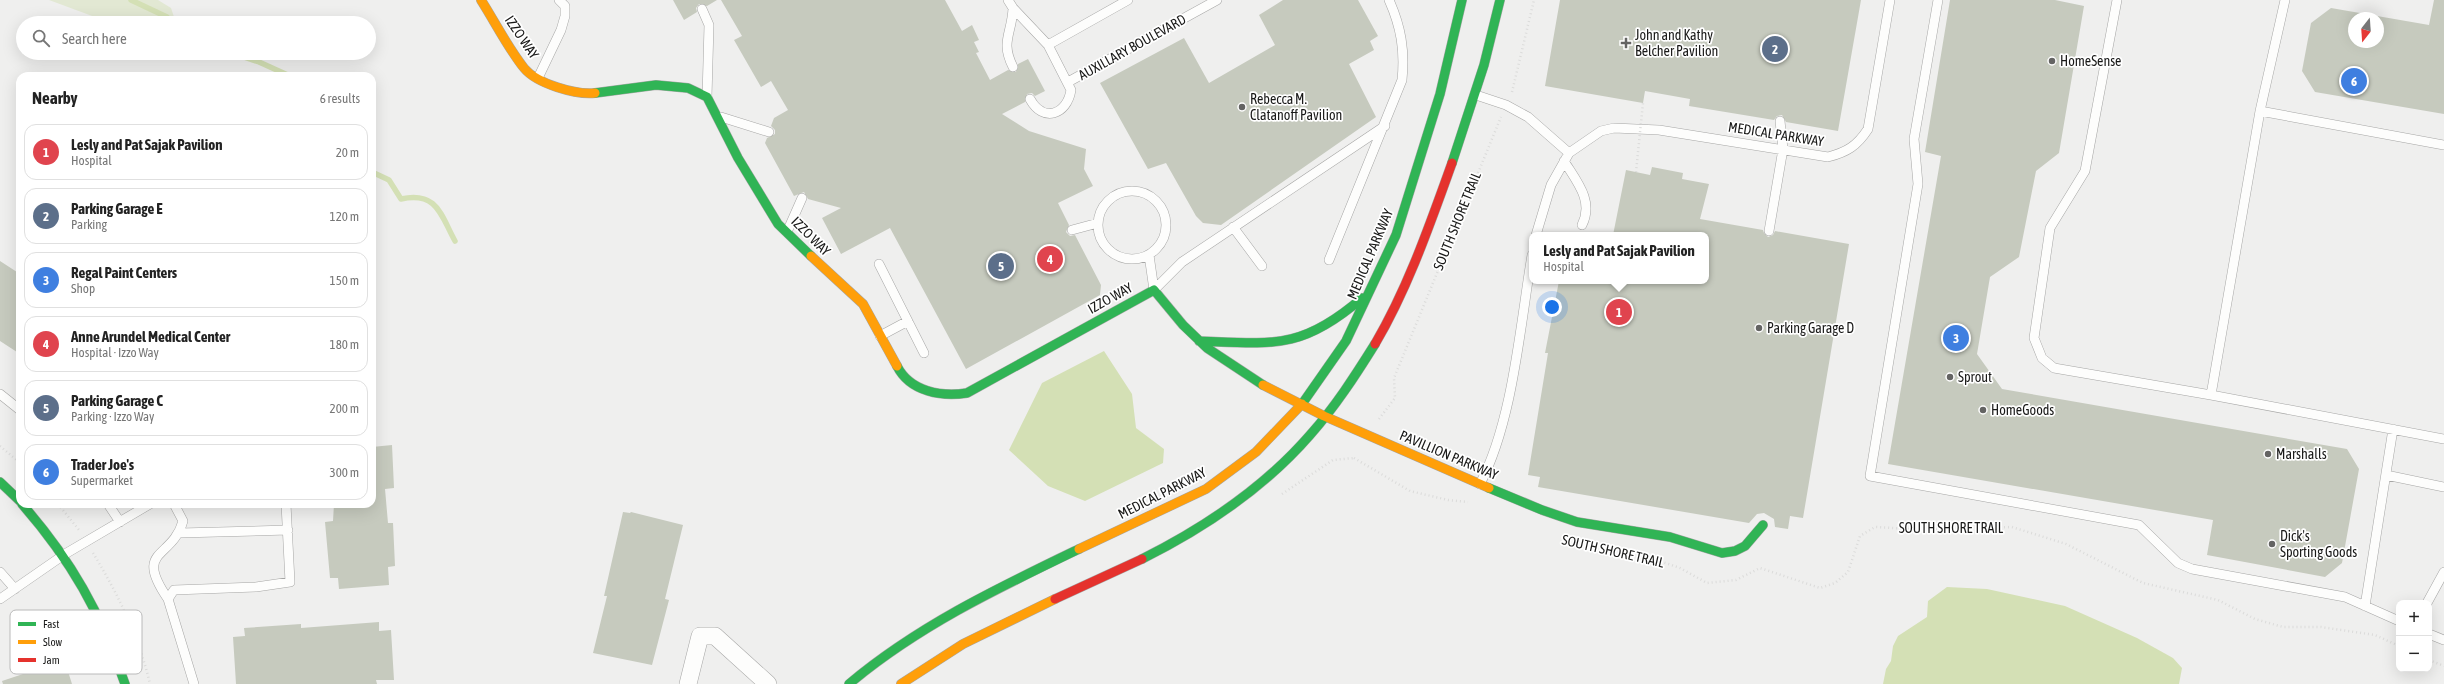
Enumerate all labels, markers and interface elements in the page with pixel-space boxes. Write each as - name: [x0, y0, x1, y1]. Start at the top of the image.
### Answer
- street label: AUXILLARY BOULEVARD: [1075, 11, 1189, 83]
- street label: IZZO WAY: [502, 12, 543, 62]
- north arrow: [2348, 12, 2384, 48]
- search box: [16, 16, 376, 60]
- icon: search: [30, 27, 52, 49]
- place label: John and Kathy Belcher Pavilion: [1635, 27, 1718, 59]
- text: Search here: [62, 30, 127, 47]
- pin: 2: [1762, 34, 1788, 64]
- marker: John and Kathy Belcher Pavilion: [1620, 37, 1632, 49]
- place label: HomeSense: [2060, 53, 2121, 69]
- marker: HomeSense: [2047, 56, 2057, 66]
- pin: 6: [2341, 66, 2367, 96]
- text: Nearby: [32, 88, 78, 108]
- text: 6 results: [320, 91, 360, 106]
- place label: Rebecca M. Clatanoff Pavilion: [1250, 91, 1342, 123]
- marker: Rebecca M. Clatanoff Pavilion: [1237, 102, 1247, 112]
- street label: MEDICAL PARKWAY: [1727, 119, 1826, 150]
- text: Lesly and Pat Sajak Pavilion: [71, 136, 223, 153]
- text: 1: [43, 145, 49, 160]
- text: 20 m: [336, 145, 359, 160]
- text: Hospital: [71, 153, 112, 168]
- street label: SOUTH SHORE TRAIL: [1430, 169, 1484, 272]
- text: Parking Garage E: [71, 200, 163, 217]
- street label: MEDICAL PARKWAY: [1344, 206, 1397, 302]
- text: 2: [43, 209, 49, 224]
- text: 120 m: [330, 209, 359, 224]
- street label: IZZO WAY: [788, 213, 834, 259]
- text: Parking: [71, 217, 107, 232]
- popup: [1529, 232, 1709, 284]
- text: Lesly and Pat Sajak Pavilion: [1543, 242, 1695, 259]
- pin: 4: [1037, 244, 1063, 274]
- pin: 5: [988, 251, 1014, 281]
- text: Hospital: [1543, 259, 1584, 274]
- text: Regal Paint Centers: [71, 264, 177, 281]
- text: 3: [43, 273, 49, 288]
- text: 150 m: [330, 273, 359, 288]
- street label: IZZO WAY: [1085, 279, 1136, 317]
- text: Shop: [71, 281, 95, 296]
- your location: [1542, 297, 1562, 317]
- pin: 1: [1606, 297, 1632, 327]
- place label: Parking Garage D: [1767, 320, 1854, 336]
- marker: Parking Garage D: [1754, 323, 1764, 333]
- pin: 3: [1943, 323, 1969, 353]
- text: Anne Arundel Medical Center: [71, 328, 230, 345]
- text: 4: [43, 337, 49, 352]
- text: 180 m: [330, 337, 359, 352]
- text: Hospital · Izzo Way: [71, 345, 159, 360]
- place label: Sprout: [1958, 369, 1992, 385]
- marker: Sprout: [1945, 372, 1955, 382]
- text: Parking Garage C: [71, 392, 163, 409]
- text: 5: [43, 401, 49, 416]
- text: 200 m: [330, 401, 359, 416]
- place label: HomeGoods: [1991, 402, 2054, 418]
- marker: HomeGoods: [1978, 405, 1988, 415]
- text: Parking · Izzo Way: [71, 409, 154, 424]
- street label: PAVILLION PARKWAY: [1397, 427, 1501, 483]
- place label: Marshalls: [2276, 446, 2327, 462]
- marker: Marshalls: [2263, 449, 2273, 459]
- text: Trader Joe's: [71, 456, 134, 473]
- street label: MEDICAL PARKWAY: [1115, 464, 1209, 522]
- text: 6: [43, 465, 49, 480]
- text: 300 m: [330, 465, 359, 480]
- text: Supermarket: [71, 473, 133, 488]
- street label: SOUTH SHORE TRAIL: [1899, 520, 2004, 536]
- place label: Dick's Sporting Goods: [2280, 528, 2357, 560]
- street label: SOUTH SHORE TRAIL: [1560, 531, 1666, 571]
- marker: Dick's Sporting Goods: [2267, 539, 2277, 549]
- map controls: [2396, 600, 2432, 672]
- button: +: [2396, 600, 2432, 636]
- legend: [10, 610, 142, 674]
- text: Fast: [43, 618, 59, 630]
- text: Slow: [43, 636, 62, 648]
- button: −: [2396, 636, 2432, 672]
- text: Jam: [43, 654, 60, 666]

